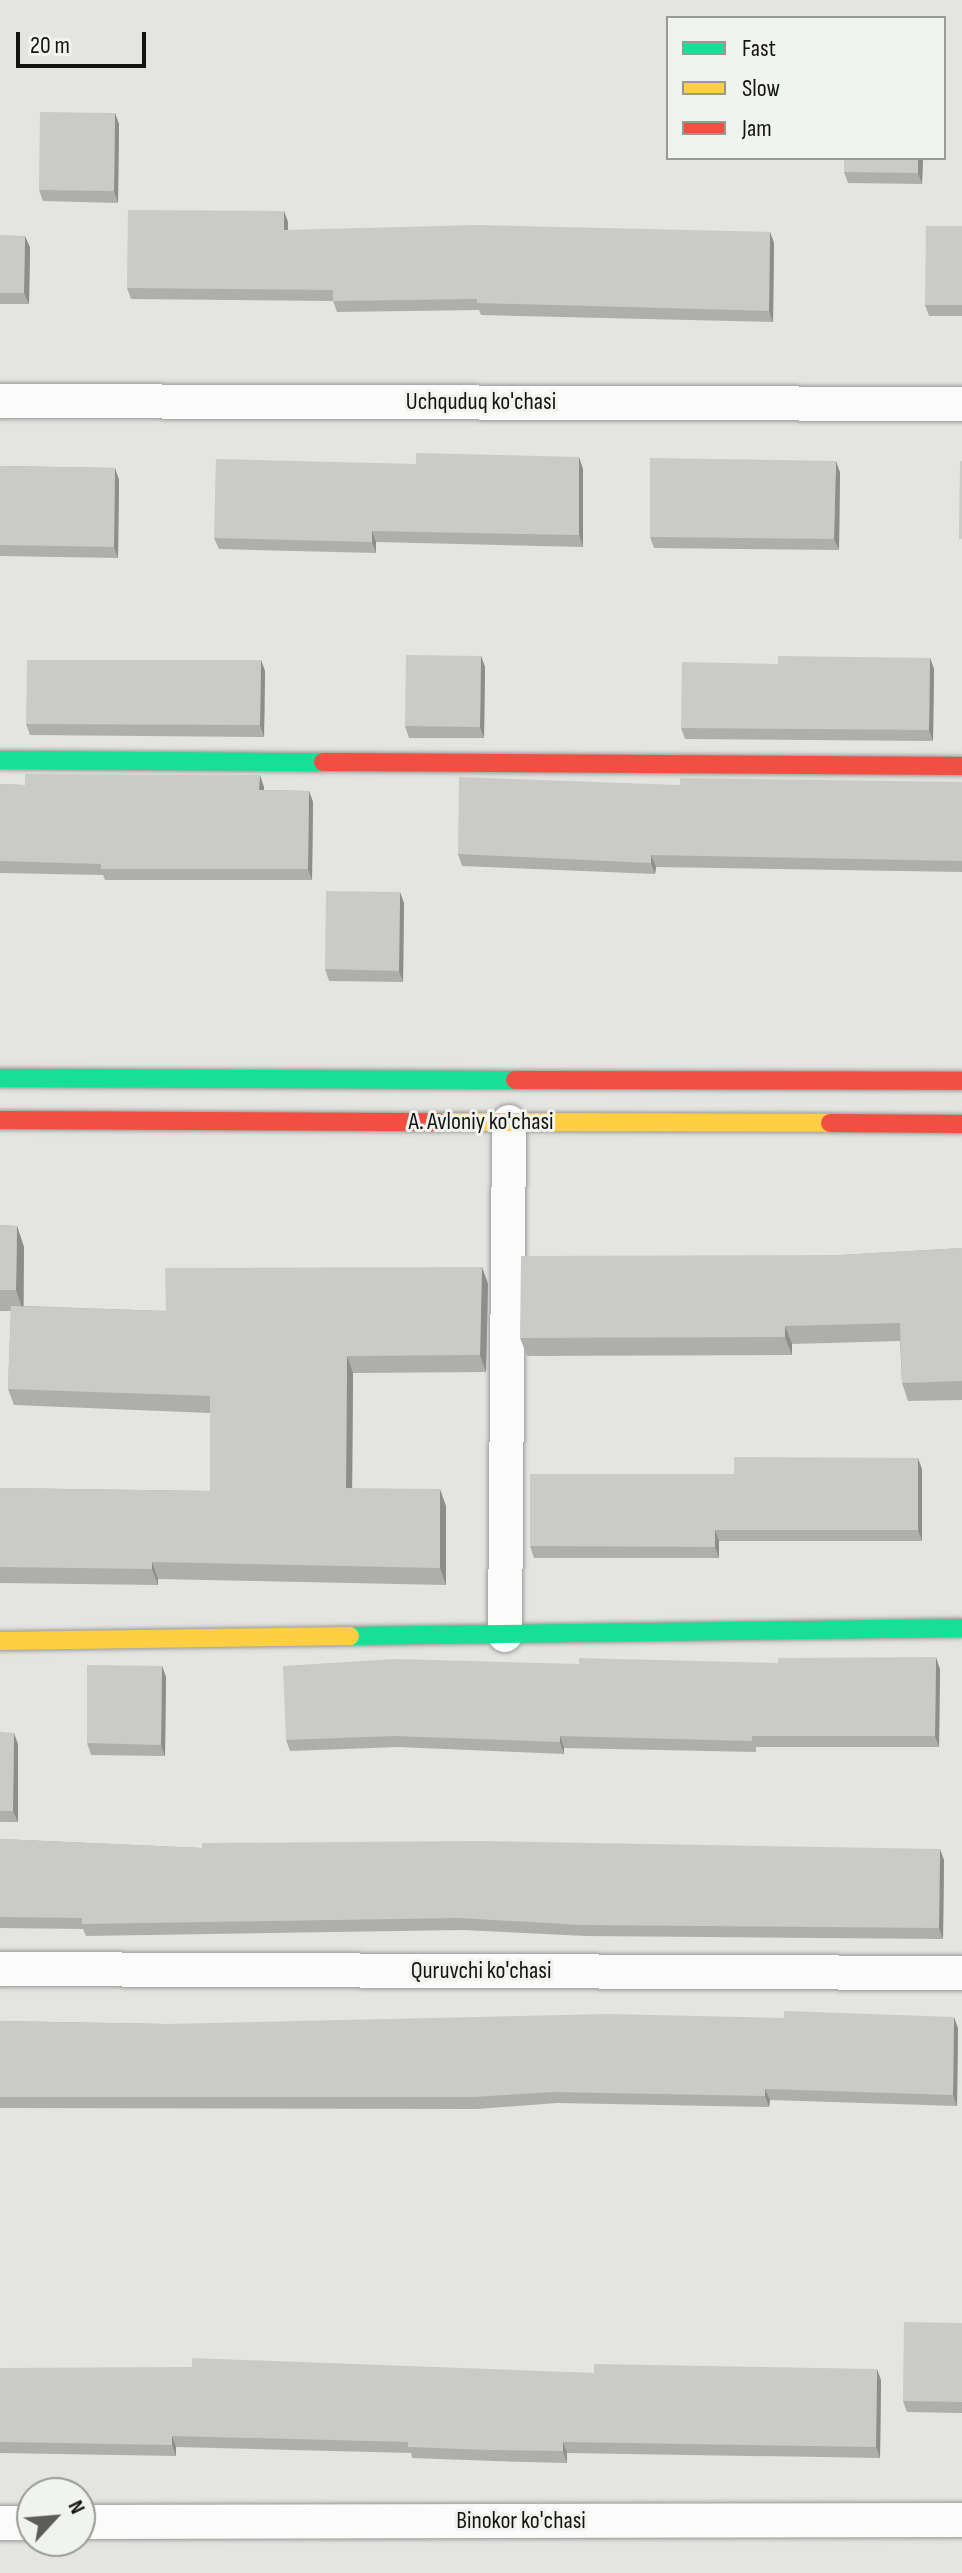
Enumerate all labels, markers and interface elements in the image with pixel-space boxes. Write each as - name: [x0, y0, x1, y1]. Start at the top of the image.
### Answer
- scale bar: [20, 16, 150, 66]
- legend: [666, 16, 946, 160]
- text: 20 m: [30, 31, 70, 60]
- text: Fast: [742, 34, 776, 63]
- text: Slow: [742, 74, 780, 103]
- text: Jam: [742, 114, 772, 143]
- street label: Uchquduq ko'chasi: [406, 388, 556, 416]
- street label: A. Avloniy ko'chasi: [408, 1108, 554, 1136]
- street label: Quruvchi ko'chasi: [411, 1957, 551, 1985]
- north arrow: [16, 2477, 96, 2557]
- text: N: [62, 2496, 91, 2518]
- street label: Binokor ko'chasi: [456, 2507, 586, 2535]

